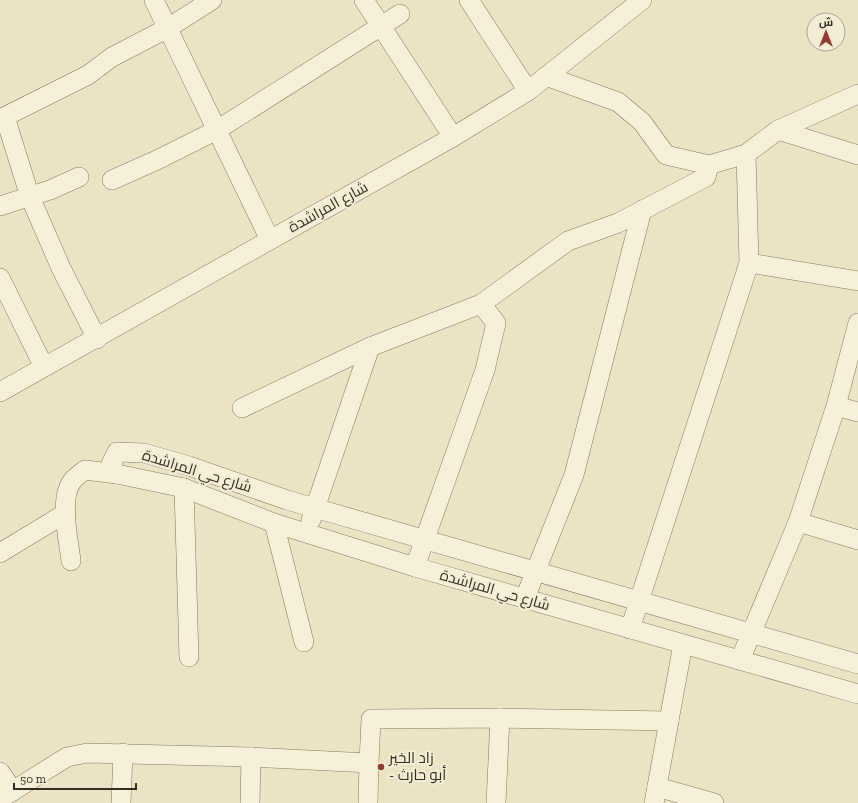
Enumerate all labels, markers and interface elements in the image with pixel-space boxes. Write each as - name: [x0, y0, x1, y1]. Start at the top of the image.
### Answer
- north arrow: [806, 12, 846, 52]
- text: ش: [819, 16, 833, 29]
- street label: شارع المراشدة: [285, 178, 372, 238]
- street label: شارع حي المراشدة: [139, 446, 254, 499]
- street label: شارع حي المراشدة: [437, 566, 552, 617]
- place label: زاد الخير - أبو حارث: [388, 749, 446, 784]
- marker: زاد الخير - أبو حارث: [376, 762, 386, 772]
- scale bar: [14, 765, 136, 791]
- text: 50 m: [20, 772, 47, 786]

